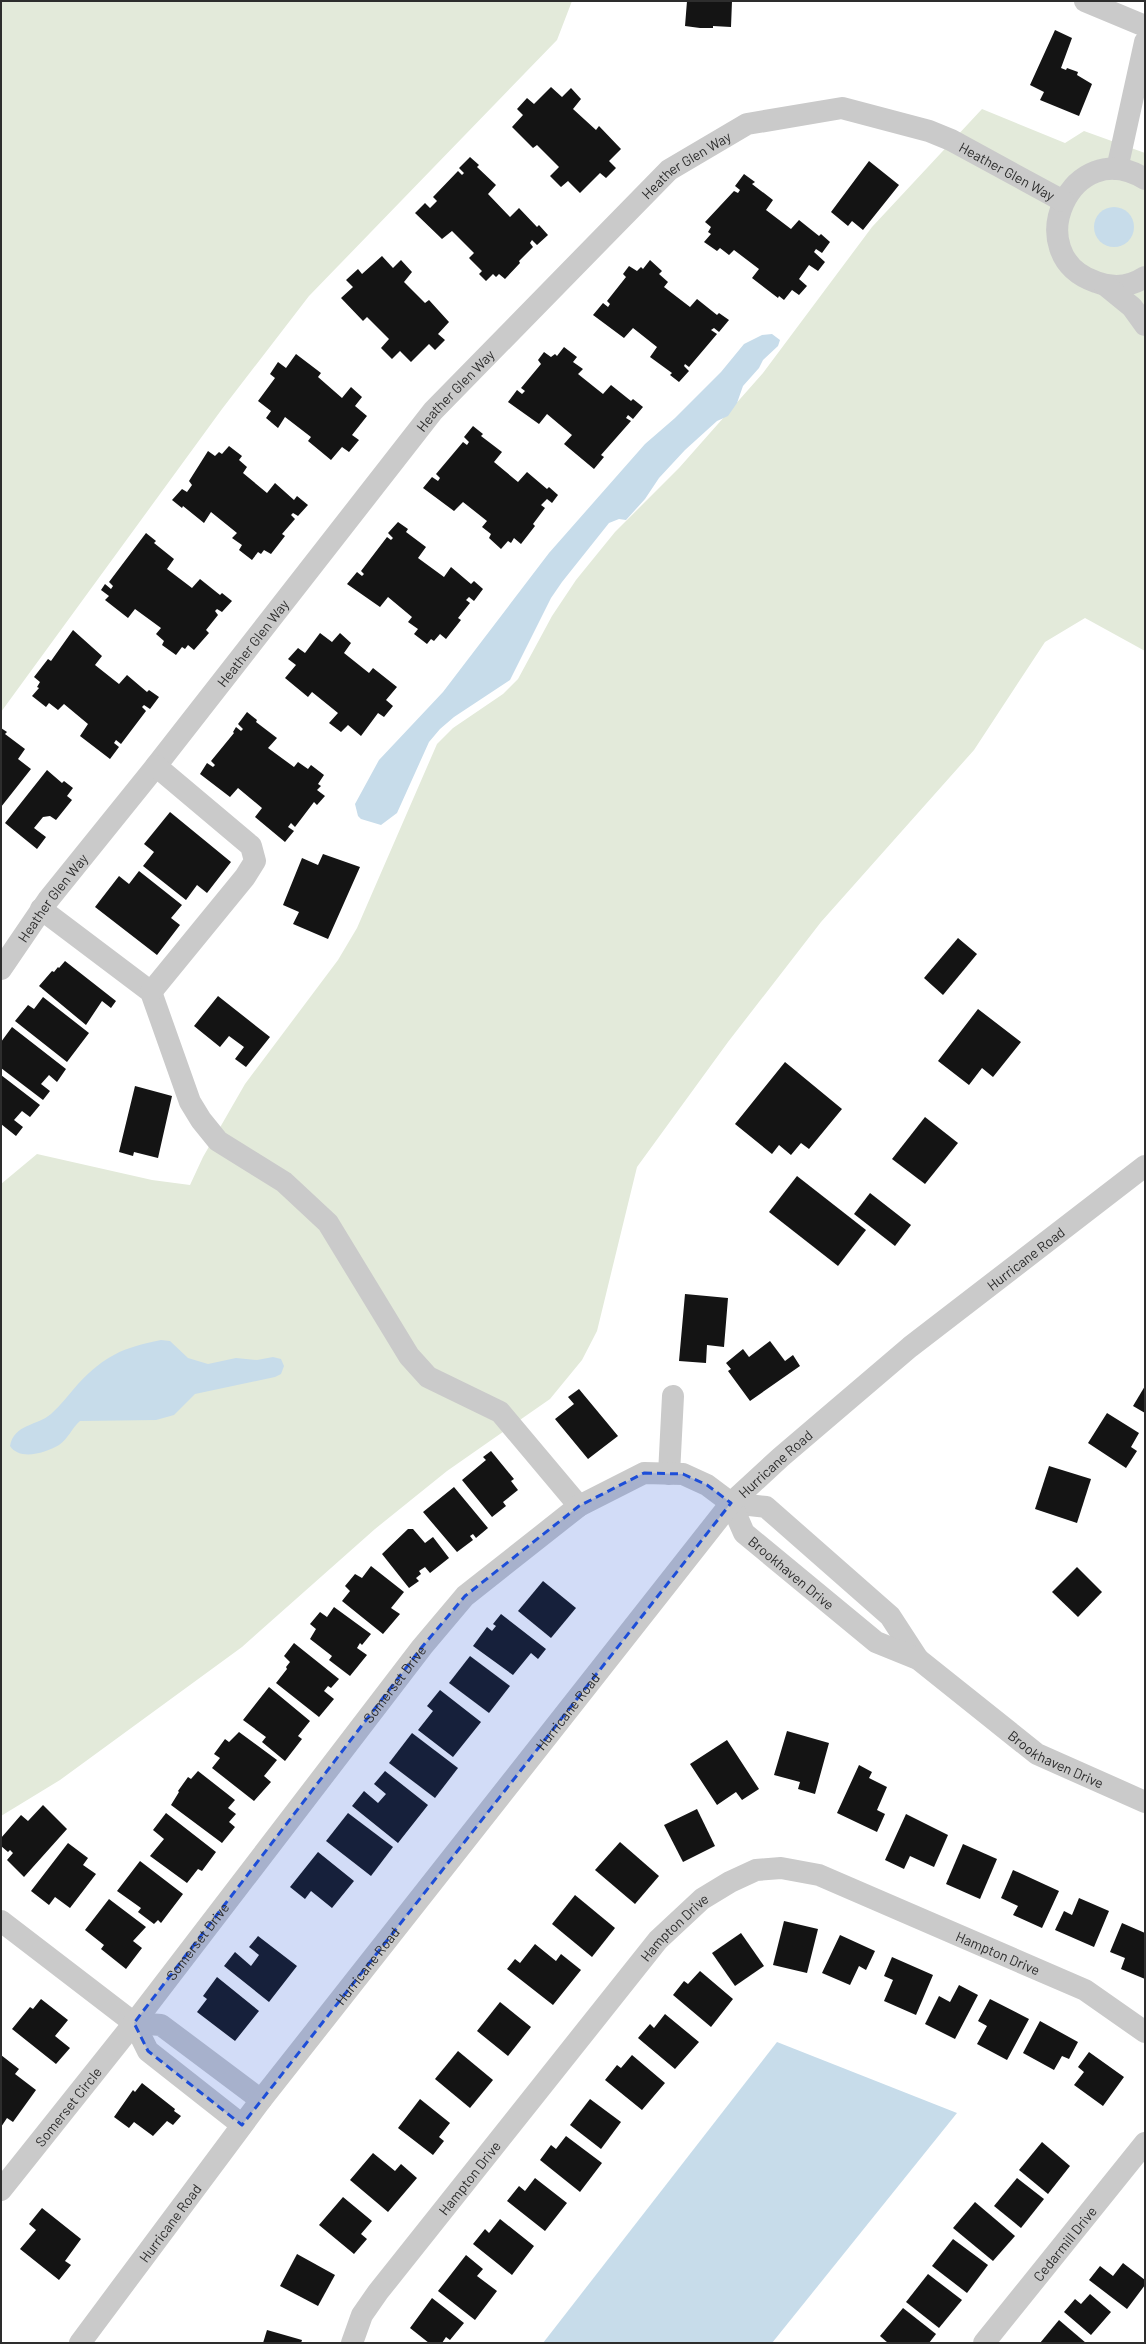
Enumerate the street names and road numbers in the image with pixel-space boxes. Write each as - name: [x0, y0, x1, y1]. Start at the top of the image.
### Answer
- street label: Heather Glen Way: [637, 127, 734, 202]
- street label: Heather Glen Way: [957, 138, 1059, 204]
- street label: Heather Glen Way: [412, 345, 498, 434]
- street label: Heather Glen Way: [213, 595, 292, 690]
- street label: Heather Glen Way: [14, 849, 91, 945]
- street label: Hurricane Road: [983, 1223, 1068, 1293]
- street label: Hurricane Road: [734, 1426, 815, 1501]
- street label: Brookhaven Drive: [745, 1532, 838, 1613]
- street label: Somerset Drive: [359, 1641, 429, 1726]
- street label: Hurricane Road: [532, 1669, 603, 1753]
- street label: Brookhaven Drive: [1005, 1726, 1106, 1791]
- street label: Hampton Drive: [636, 1889, 711, 1964]
- street label: Somerset Drive: [162, 1899, 232, 1983]
- street label: Hurricane Road: [331, 1924, 402, 2008]
- street label: Hampton Drive: [954, 1927, 1043, 1978]
- street label: Somerset Circle: [31, 2063, 105, 2150]
- street label: Hampton Drive: [434, 2137, 504, 2218]
- street label: Hurricane Road: [135, 2180, 204, 2265]
- street label: Cedarmill Drive: [1029, 2202, 1100, 2284]

